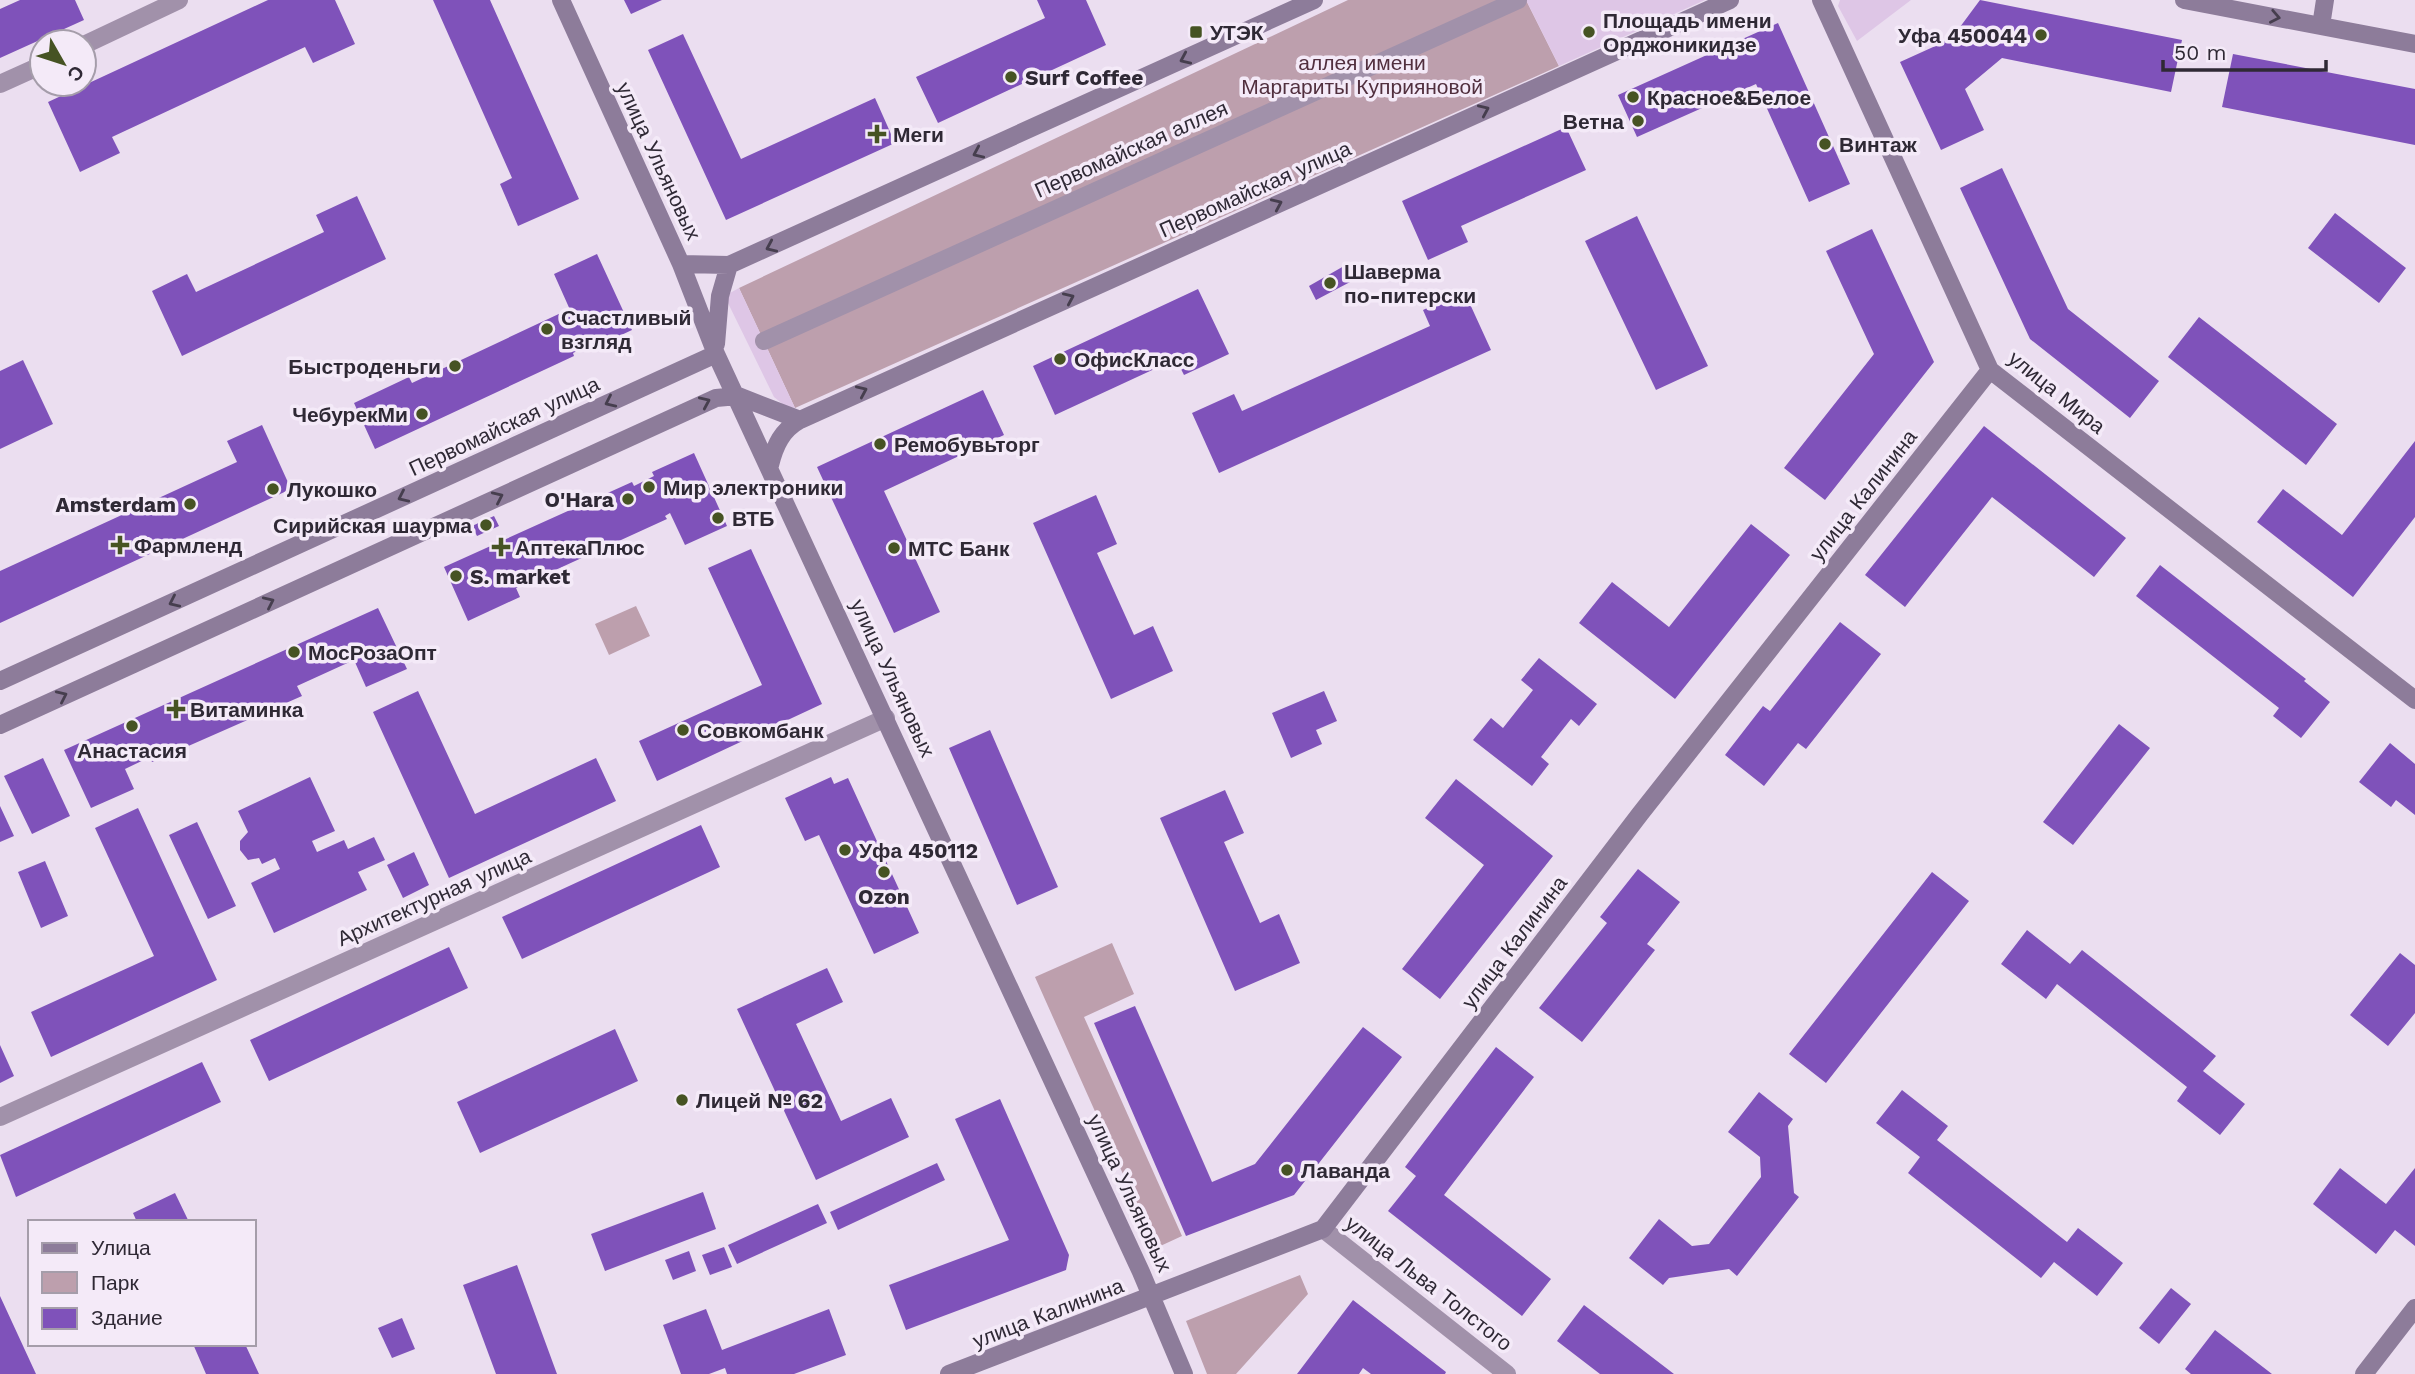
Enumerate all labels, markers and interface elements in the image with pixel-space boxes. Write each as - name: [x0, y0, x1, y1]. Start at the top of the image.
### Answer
- place label: Площадь имени Орджоникидзе: [1603, 8, 1772, 57]
- one-way arrow: [2269, 9, 2281, 24]
- place label: УТЭК: [1210, 20, 1264, 45]
- place label: Уфа 450044: [1898, 23, 2027, 48]
- marker: УТЭК: [1188, 24, 1204, 40]
- marker: Площадь имени Орджоникидзе: [1581, 24, 1597, 40]
- marker: Уфа 450044: [2033, 27, 2049, 43]
- north arrow: [28, 28, 98, 98]
- scale bar: [2163, 28, 2326, 72]
- text: 50 m: [2174, 40, 2226, 65]
- park label: аллея имени Маргариты Куприяновой: [1241, 50, 1483, 99]
- one-way arrow: [1180, 51, 1192, 65]
- text: С: [62, 61, 89, 86]
- place label: Surf Coffee: [1025, 65, 1143, 90]
- marker: Surf Coffee: [1003, 69, 1019, 85]
- street label: улица Ульяновых: [611, 78, 707, 244]
- place label: Красное&Белое: [1647, 85, 1811, 110]
- marker: Красное&Белое: [1625, 89, 1641, 105]
- street label: Первомайская аллея: [1031, 95, 1231, 203]
- one-way arrow: [1477, 104, 1489, 118]
- place label: Ветна: [1563, 109, 1624, 134]
- marker: Ветна: [1630, 113, 1646, 129]
- place label: Меги: [893, 122, 944, 147]
- marker: Меги: [867, 124, 887, 144]
- place label: Винтаж: [1839, 132, 1918, 157]
- street label: Первомайская улица: [1155, 135, 1355, 243]
- marker: Винтаж: [1817, 136, 1833, 152]
- one-way arrow: [973, 145, 985, 159]
- one-way arrow: [1270, 198, 1282, 212]
- one-way arrow: [765, 239, 778, 253]
- place label: Шаверма по-питерски: [1344, 259, 1476, 308]
- marker: Шаверма по-питерски: [1322, 275, 1338, 291]
- one-way arrow: [1062, 292, 1075, 306]
- place label: Счастливый взгляд: [561, 305, 691, 354]
- marker: Счастливый взгляд: [539, 321, 555, 337]
- street label: улица Мира: [2003, 345, 2111, 439]
- place label: ОфисКласс: [1074, 347, 1195, 372]
- marker: ОфисКласс: [1052, 351, 1068, 367]
- place label: Быстроденьги: [288, 354, 441, 379]
- marker: Быстроденьги: [447, 358, 463, 374]
- street label: Первомайская улица: [405, 371, 603, 481]
- one-way arrow: [855, 385, 867, 399]
- one-way arrow: [605, 394, 617, 408]
- one-way arrow: [698, 396, 710, 410]
- place label: ЧебурекМи: [292, 402, 408, 427]
- marker: ЧебурекМи: [414, 406, 430, 422]
- street label: улица Калинина: [1804, 424, 1922, 565]
- place label: Ремобувьторг: [894, 432, 1040, 457]
- marker: Ремобувьторг: [872, 436, 888, 452]
- place label: Мир электроники: [663, 475, 844, 500]
- place label: Лукошко: [287, 477, 377, 502]
- marker: Мир электроники: [641, 479, 657, 495]
- marker: Лукошко: [265, 481, 281, 497]
- place label: O'Hara: [545, 487, 615, 512]
- one-way arrow: [398, 489, 410, 503]
- one-way arrow: [491, 491, 503, 505]
- marker: O'Hara: [620, 491, 636, 507]
- place label: Amsterdam: [56, 492, 176, 517]
- marker: Amsterdam: [182, 496, 198, 512]
- place label: ВТБ: [732, 506, 774, 531]
- marker: ВТБ: [710, 510, 726, 526]
- place label: Сирийская шаурма: [273, 513, 472, 538]
- marker: Сирийская шаурма: [478, 517, 494, 533]
- place label: Фармленд: [134, 533, 242, 558]
- place label: АптекаПлюс: [515, 535, 645, 560]
- place label: МТС Банк: [908, 536, 1010, 561]
- marker: Фармленд: [112, 537, 128, 553]
- marker: АптекаПлюс: [493, 539, 509, 555]
- marker: МТС Банк: [886, 540, 902, 556]
- place label: S. market: [470, 564, 570, 589]
- marker: S. market: [448, 568, 464, 584]
- one-way arrow: [168, 594, 181, 608]
- street label: улица Ульяновых: [845, 595, 941, 761]
- one-way arrow: [262, 596, 274, 610]
- place label: МосРозаОпт: [308, 640, 437, 665]
- marker: МосРозаОпт: [286, 644, 302, 660]
- one-way arrow: [55, 690, 67, 704]
- place label: Витаминка: [190, 697, 304, 722]
- marker: Витаминка: [168, 701, 184, 717]
- marker: Анастасия: [124, 718, 140, 734]
- place label: Совкомбанк: [697, 718, 824, 743]
- marker: Совкомбанк: [675, 722, 691, 738]
- place label: Анастасия: [77, 738, 187, 763]
- place label: Уфа 450112: [859, 838, 978, 863]
- marker: Уфа 450112: [837, 842, 853, 858]
- street label: Архитектурная улица: [333, 843, 535, 951]
- marker: Ozon: [876, 864, 892, 880]
- street label: улица Калинина: [1456, 871, 1572, 1013]
- place label: Ozon: [858, 884, 910, 909]
- place label: Лицей № 62: [696, 1088, 823, 1113]
- marker: Лицей № 62: [674, 1092, 690, 1108]
- street label: улица Ульяновых: [1082, 1110, 1178, 1276]
- place label: Лаванда: [1301, 1158, 1390, 1183]
- marker: Лаванда: [1279, 1162, 1295, 1178]
- street label: улица Льва Толстого: [1341, 1210, 1517, 1356]
- legend: [28, 1220, 256, 1346]
- text: Улица: [91, 1235, 151, 1260]
- text: Парк: [91, 1270, 139, 1295]
- street label: улица Калинина: [969, 1273, 1127, 1353]
- text: Здание: [91, 1305, 163, 1330]

